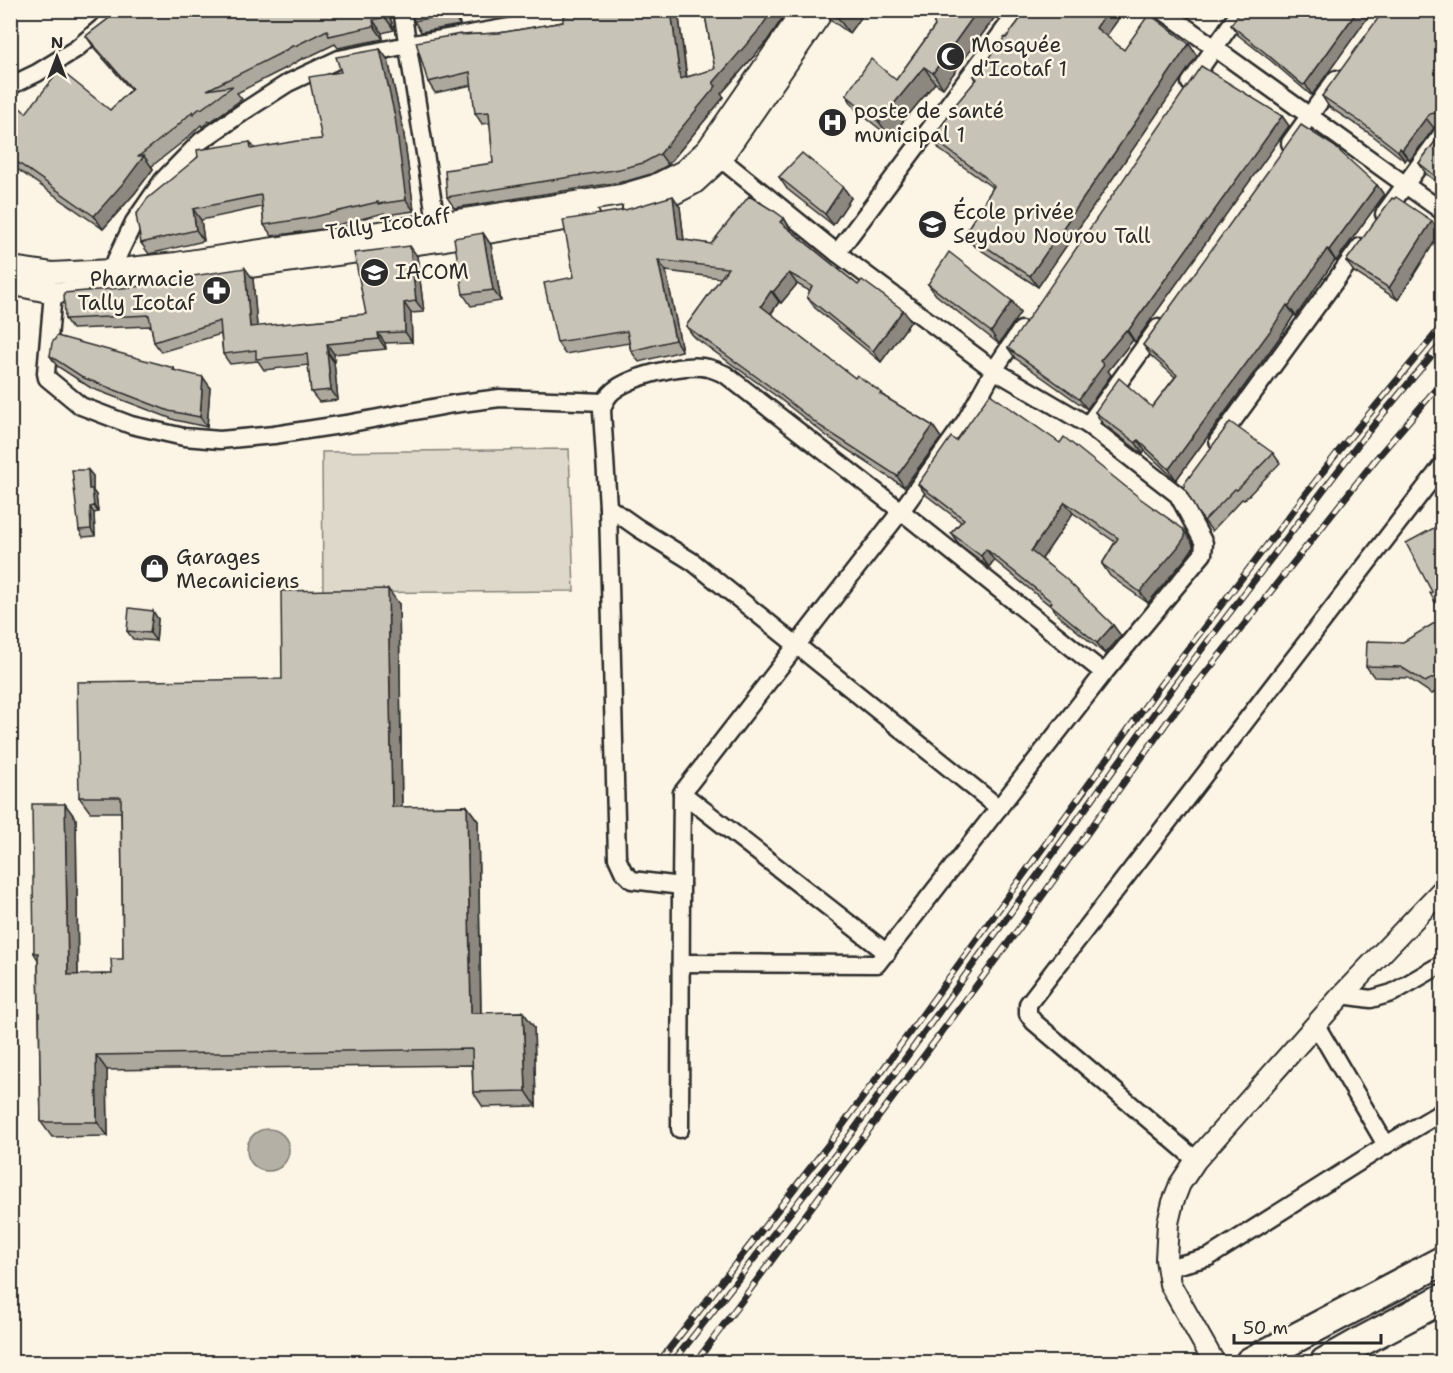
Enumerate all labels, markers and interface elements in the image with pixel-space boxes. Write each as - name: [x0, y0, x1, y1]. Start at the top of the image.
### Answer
- north arrow: [27, 27, 87, 87]
- place label: Mosquée d'Icotaf 1: [971, 31, 1067, 83]
- text: N: [51, 32, 63, 53]
- mosque icon: Mosquée d'Icotaf 1: [934, 41, 966, 73]
- place label: poste de santé municipal 1: [854, 97, 1004, 149]
- hospital icon: poste de santé municipal 1: [817, 107, 849, 139]
- place label: École privée Seydou Nourou Tall: [953, 197, 1151, 250]
- street label: Tally Icotaff: [324, 201, 453, 247]
- school or university icon: École privée Seydou Nourou Tall: [916, 208, 948, 240]
- school or university icon: IACOM: [358, 256, 390, 288]
- place label: IACOM: [395, 258, 469, 286]
- place label: Pharmacie Tally Icotaf: [77, 265, 195, 317]
- pharmacy icon: Pharmacie Tally Icotaf: [200, 275, 232, 307]
- place label: Garages Mecaniciens: [176, 543, 300, 595]
- shop icon: Garages Mecaniciens: [139, 553, 171, 585]
- scale bar: [1234, 1307, 1381, 1345]
- text: 50 m: [1243, 1316, 1288, 1340]

